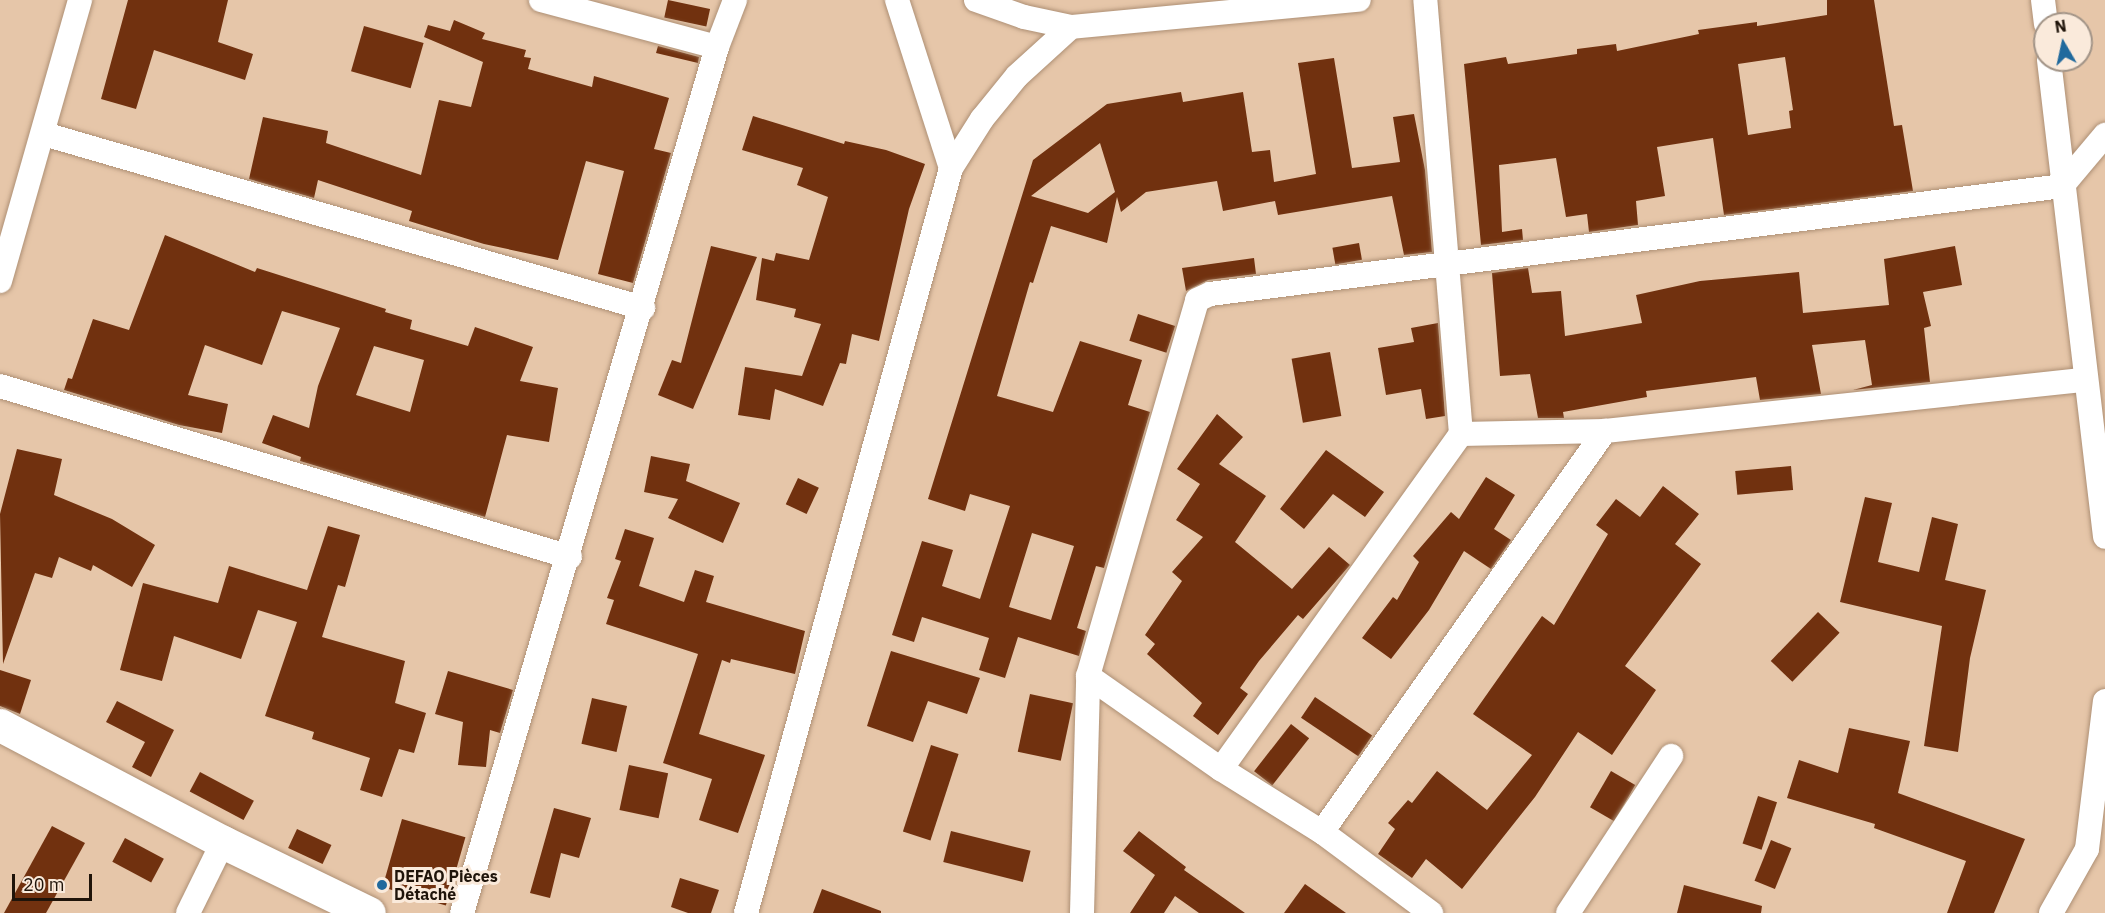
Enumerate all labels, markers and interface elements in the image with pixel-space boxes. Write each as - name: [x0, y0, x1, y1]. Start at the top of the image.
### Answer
- north arrow: [2033, 12, 2093, 72]
- text: N: [2053, 15, 2068, 37]
- scale bar: [15, 862, 94, 900]
- place label: DEFAO Pièces Détaché: [394, 866, 498, 904]
- text: 20 m: [23, 873, 65, 896]
- marker: DEFAO Pièces Détaché: [375, 878, 389, 892]

